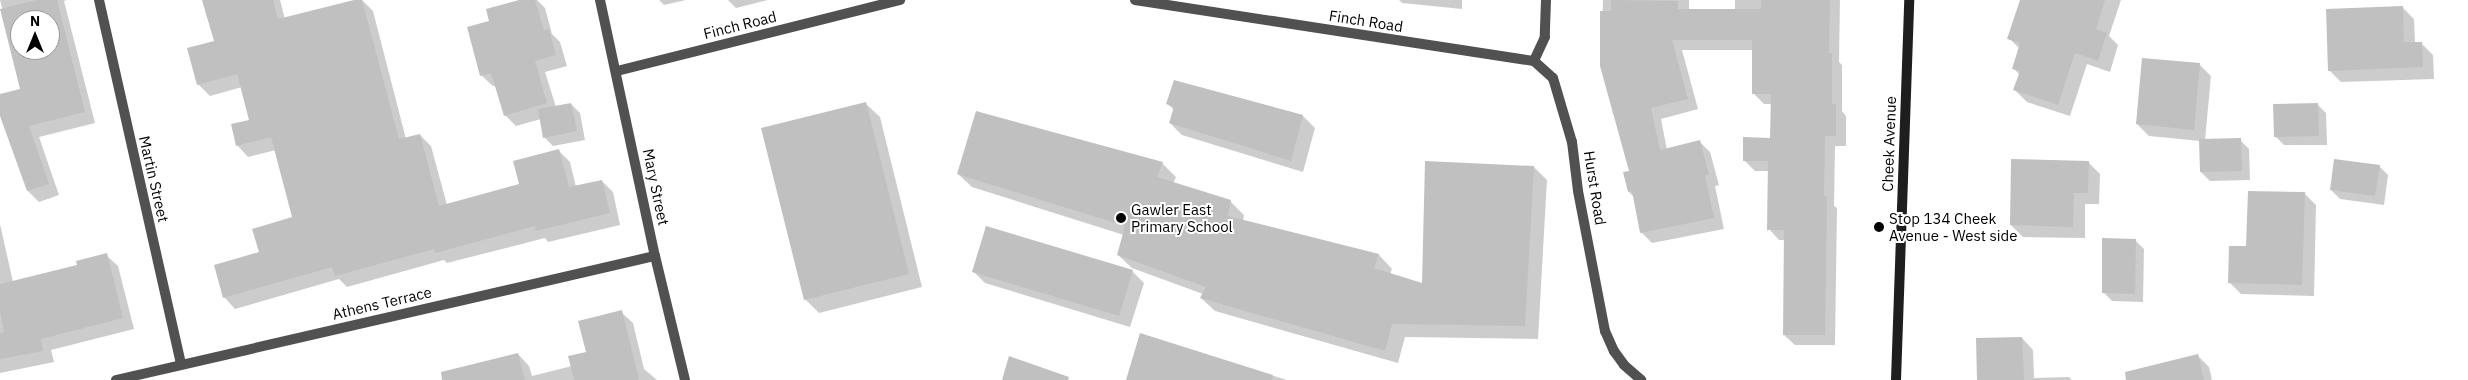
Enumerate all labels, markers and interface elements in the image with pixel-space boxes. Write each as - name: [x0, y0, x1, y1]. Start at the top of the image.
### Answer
- street label: Finch Road: [1328, 6, 1404, 36]
- street label: Finch Road: [702, 7, 778, 43]
- north arrow: [10, 10, 60, 60]
- text: N: [30, 12, 40, 30]
- street label: Cheek Avenue: [1878, 96, 1900, 192]
- street label: Martin Street: [135, 134, 173, 224]
- street label: Mary Street: [639, 147, 673, 227]
- street label: Hurst Road: [1580, 149, 1610, 227]
- place label: Gawler East Primary School: [1131, 200, 1233, 235]
- place label: Stop 134 Cheek Avenue - West side: [1889, 209, 2018, 244]
- marker: Gawler East Primary School: [1115, 212, 1127, 224]
- marker: Stop 134 Cheek Avenue - West side: [1873, 221, 1885, 233]
- street label: Athens Terrace: [331, 283, 433, 323]

